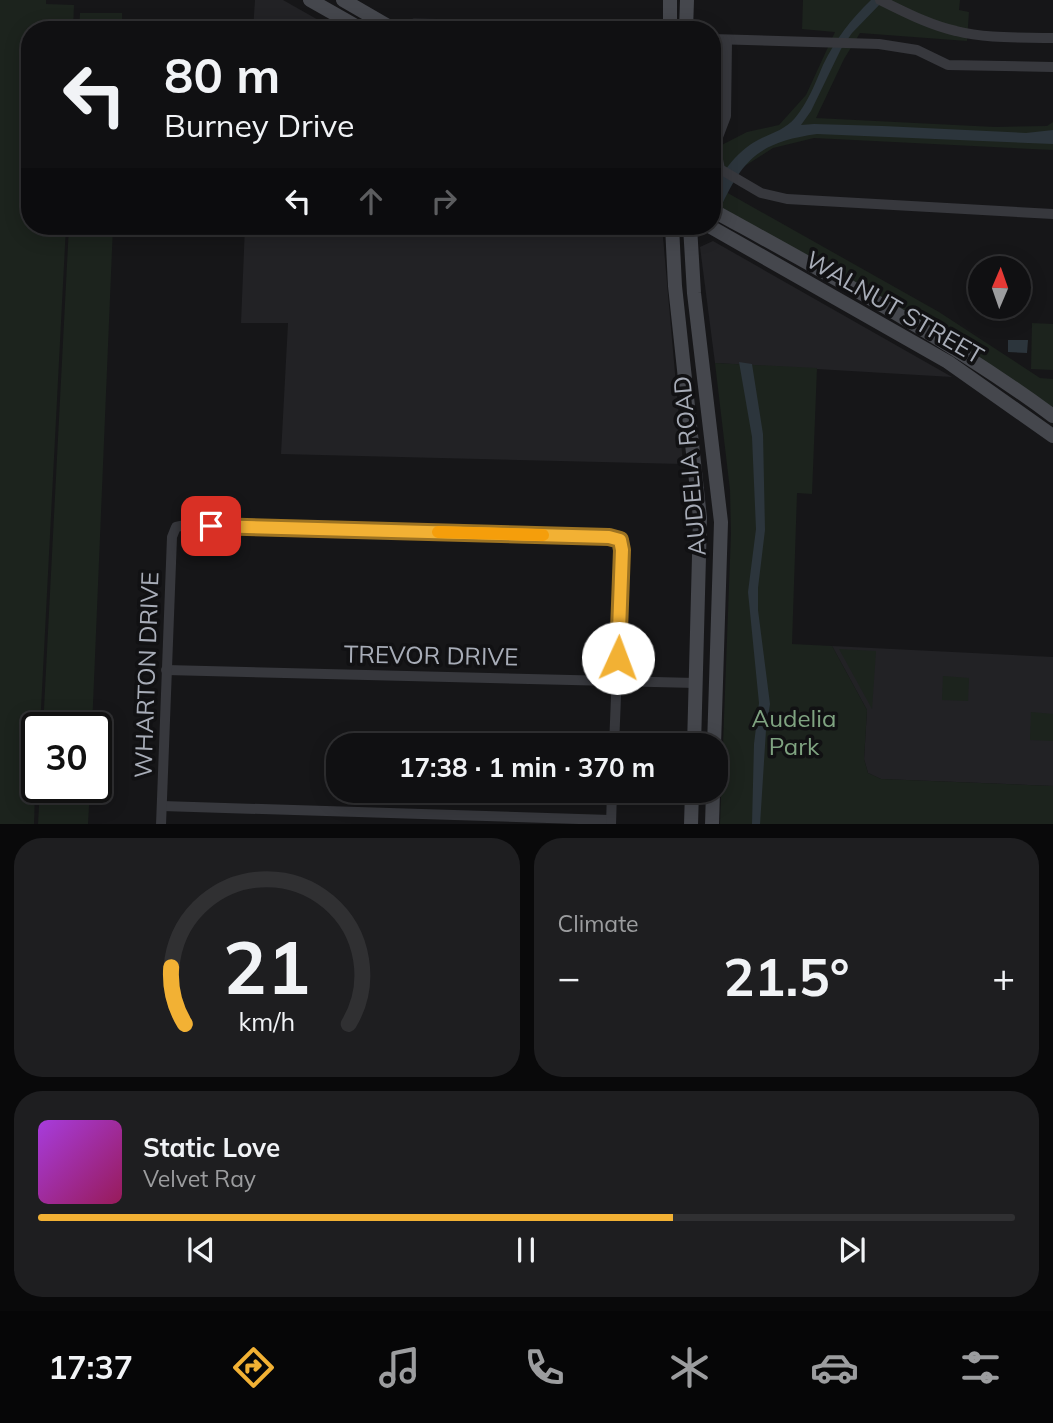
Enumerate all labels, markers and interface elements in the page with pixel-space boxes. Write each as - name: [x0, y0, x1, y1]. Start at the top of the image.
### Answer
- text: 80 m: [164, 44, 280, 105]
- icon: left: [49, 49, 140, 140]
- text: Burney Drive: [164, 105, 354, 145]
- icon: left: [279, 182, 317, 220]
- icon: ahead: [352, 182, 390, 220]
- icon: right: [425, 182, 463, 220]
- street label: WALNUT STREET: [801, 244, 990, 370]
- north arrow: [968, 256, 1031, 318]
- map controls: [968, 256, 1031, 319]
- street label: AUDELIA ROAD: [666, 375, 712, 557]
- pin: [181, 496, 241, 556]
- icon: arrive: [192, 507, 230, 545]
- street label: WHARTON DRIVE: [127, 571, 165, 779]
- position arrow: [581, 621, 655, 695]
- street label: TREVOR DRIVE: [344, 638, 518, 672]
- park label: Audelia Park: [752, 703, 836, 761]
- speed limit sign: 30: [21, 712, 112, 803]
- text: 17:38 · 1 min · 370 m: [399, 751, 655, 784]
- text: Climate: [558, 909, 639, 938]
- text: 21: [223, 921, 310, 1012]
- text: 21.5°: [723, 944, 849, 1009]
- text: −: [558, 953, 580, 1001]
- text: +: [992, 953, 1015, 1001]
- text: km/h: [238, 1005, 295, 1036]
- text: Static Love: [143, 1131, 280, 1164]
- text: Velvet Ray: [143, 1164, 256, 1193]
- icon: previous: [182, 1231, 220, 1269]
- icon: pause: [507, 1231, 545, 1269]
- icon: next: [833, 1231, 871, 1269]
- icon: directions: [229, 1343, 278, 1392]
- icon: music: [375, 1343, 424, 1392]
- icon: phone: [520, 1343, 569, 1392]
- icon: climate: [665, 1343, 714, 1392]
- icon: car: [810, 1343, 859, 1392]
- icon: filters: [956, 1343, 1005, 1392]
- text: 17:37: [48, 1347, 133, 1387]

